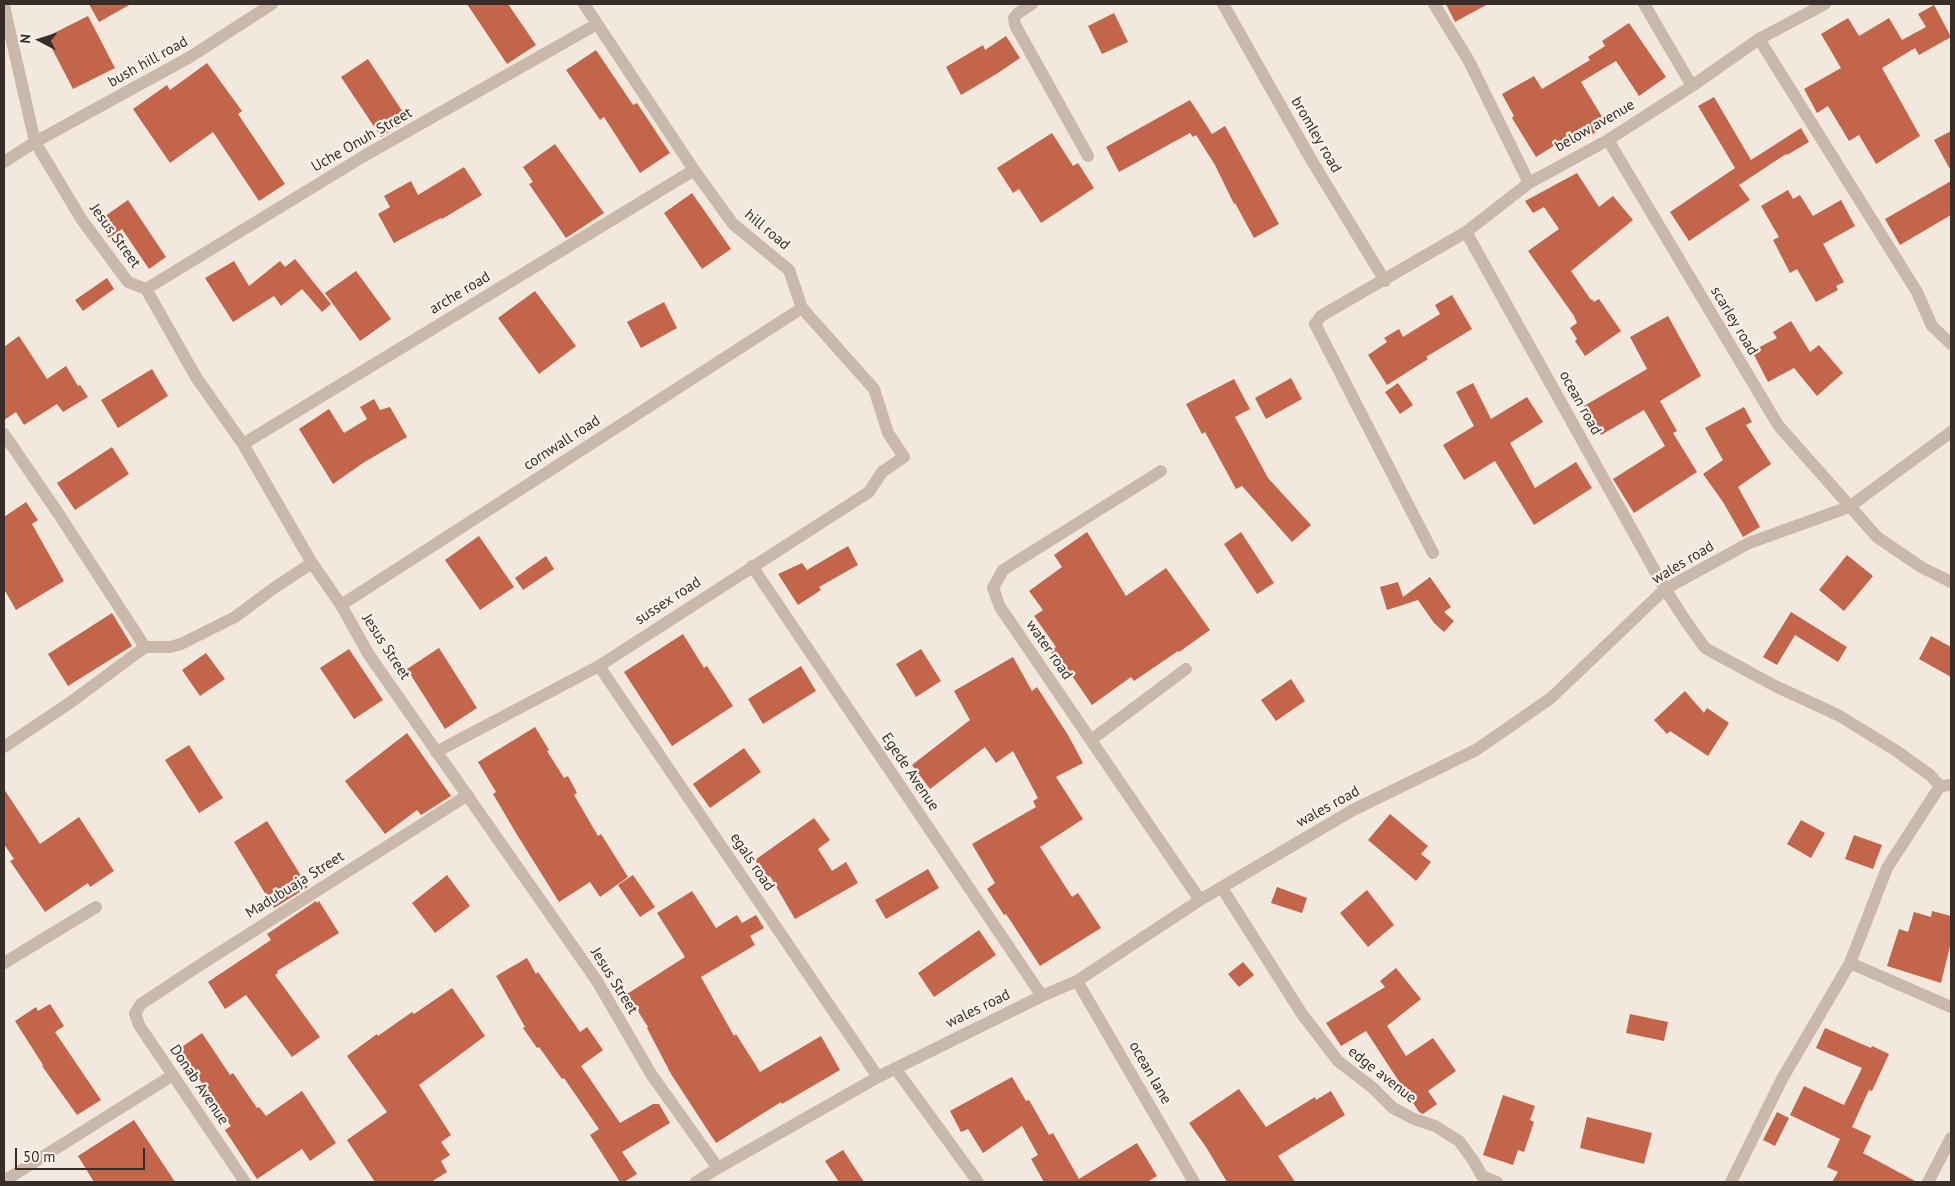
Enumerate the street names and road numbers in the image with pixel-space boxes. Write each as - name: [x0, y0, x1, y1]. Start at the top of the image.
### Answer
- street label: bush hill road: [105, 33, 191, 91]
- street label: bromley road: [1287, 94, 1345, 176]
- street label: below avenue: [1552, 96, 1638, 156]
- street label: Uche Onuh Street: [308, 104, 416, 176]
- street label: Jesus Street: [86, 200, 144, 272]
- street label: hill road: [741, 206, 793, 254]
- street label: arche road: [426, 268, 494, 318]
- street label: scarley road: [1706, 283, 1762, 359]
- street label: ocean road: [1555, 368, 1605, 438]
- street label: cornwall road: [520, 412, 604, 474]
- street label: wales road: [1649, 537, 1717, 589]
- street label: sussex road: [632, 573, 704, 629]
- street label: Jesus Street: [358, 611, 414, 683]
- street label: water road: [1022, 617, 1076, 683]
- street label: Egede Avenue: [877, 730, 943, 814]
- street label: wales road: [1293, 782, 1363, 832]
- street label: egals road: [726, 829, 778, 895]
- street label: Madubuaja Street: [242, 847, 348, 923]
- street label: Jesus Street: [586, 944, 642, 1018]
- street label: wales road: [943, 986, 1013, 1032]
- street label: ocean lane: [1125, 1038, 1175, 1108]
- street label: Donab Avenue: [166, 1042, 232, 1128]
- street label: edge avenue: [1344, 1043, 1420, 1107]

